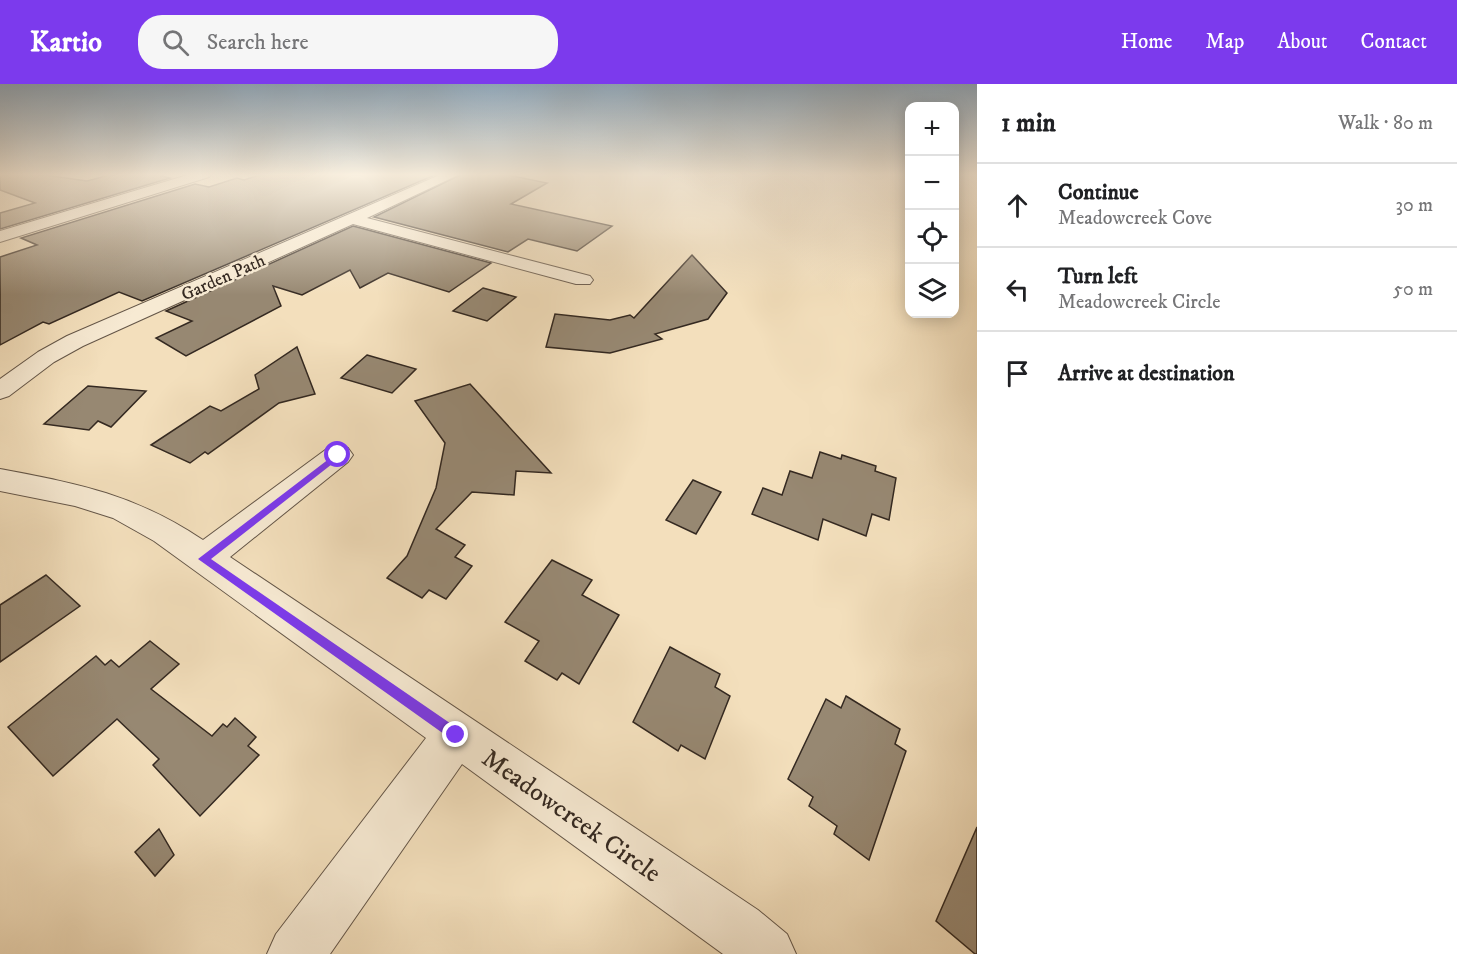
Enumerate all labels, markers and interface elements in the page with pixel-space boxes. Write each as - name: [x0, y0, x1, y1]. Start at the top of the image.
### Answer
- search box: [138, 15, 558, 69]
- text: Kartio: [30, 25, 102, 60]
- icon: search: [159, 26, 192, 59]
- text: Search here: [207, 29, 309, 56]
- text: Home: [1121, 29, 1173, 55]
- text: Map: [1206, 29, 1244, 55]
- text: About: [1277, 29, 1328, 55]
- text: Contact: [1361, 29, 1427, 55]
- map controls: [905, 102, 959, 318]
- button: +: [905, 102, 959, 156]
- text: 1 min: [1001, 107, 1056, 140]
- text: Walk · 80 m: [1338, 111, 1433, 136]
- button: −: [905, 156, 959, 210]
- text: Continue: [1058, 179, 1139, 206]
- icon: ahead: [1001, 189, 1034, 222]
- text: 30 m: [1395, 193, 1433, 218]
- text: Meadowcreek Cove: [1058, 206, 1212, 231]
- button: locate: [905, 210, 959, 264]
- street label: Garden Path: [178, 249, 269, 306]
- text: Turn left: [1058, 263, 1138, 290]
- button: layers: [905, 264, 959, 318]
- icon: left: [1001, 273, 1034, 306]
- text: 50 m: [1393, 277, 1433, 302]
- text: Meadowcreek Circle: [1058, 290, 1221, 315]
- icon: arrive: [1001, 357, 1034, 390]
- text: Arrive at destination: [1058, 360, 1235, 387]
- route start: [324, 441, 350, 467]
- route end: [442, 721, 468, 747]
- street label: Meadowcreek Circle: [475, 742, 667, 890]

